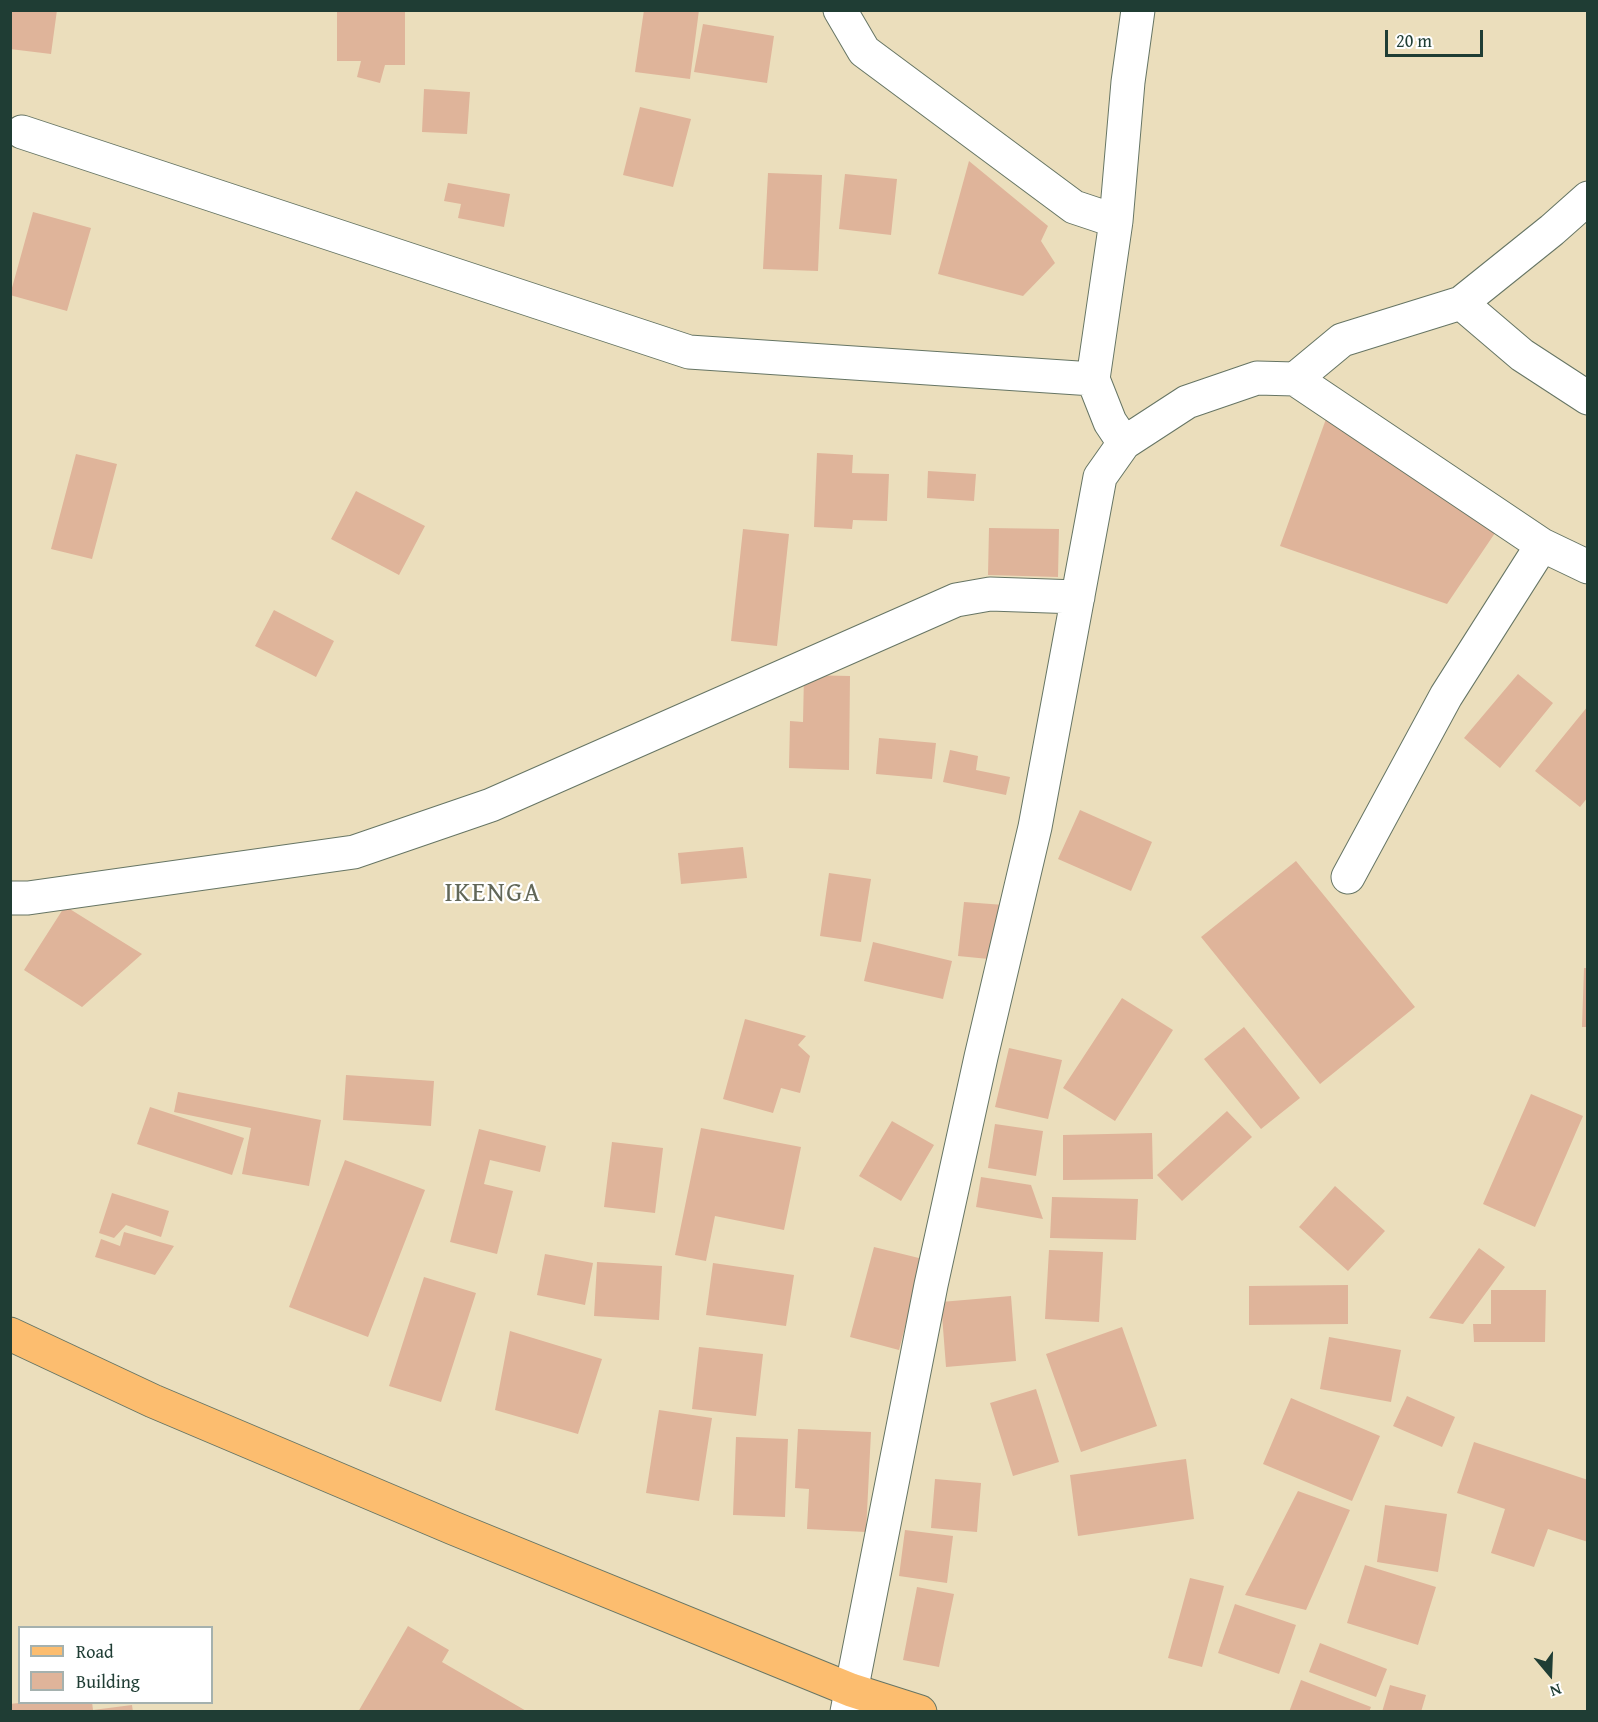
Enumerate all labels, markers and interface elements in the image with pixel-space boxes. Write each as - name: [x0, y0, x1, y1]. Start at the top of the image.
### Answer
- scale bar: [1388, 18, 1486, 56]
- text: 20 m: [1396, 27, 1432, 54]
- district label: IKENGA: [445, 878, 541, 910]
- legend: [18, 1626, 213, 1704]
- text: Road: [76, 1638, 114, 1665]
- north arrow: [1520, 1644, 1580, 1704]
- text: Building: [76, 1668, 140, 1695]
- text: N: [1547, 1678, 1565, 1704]

